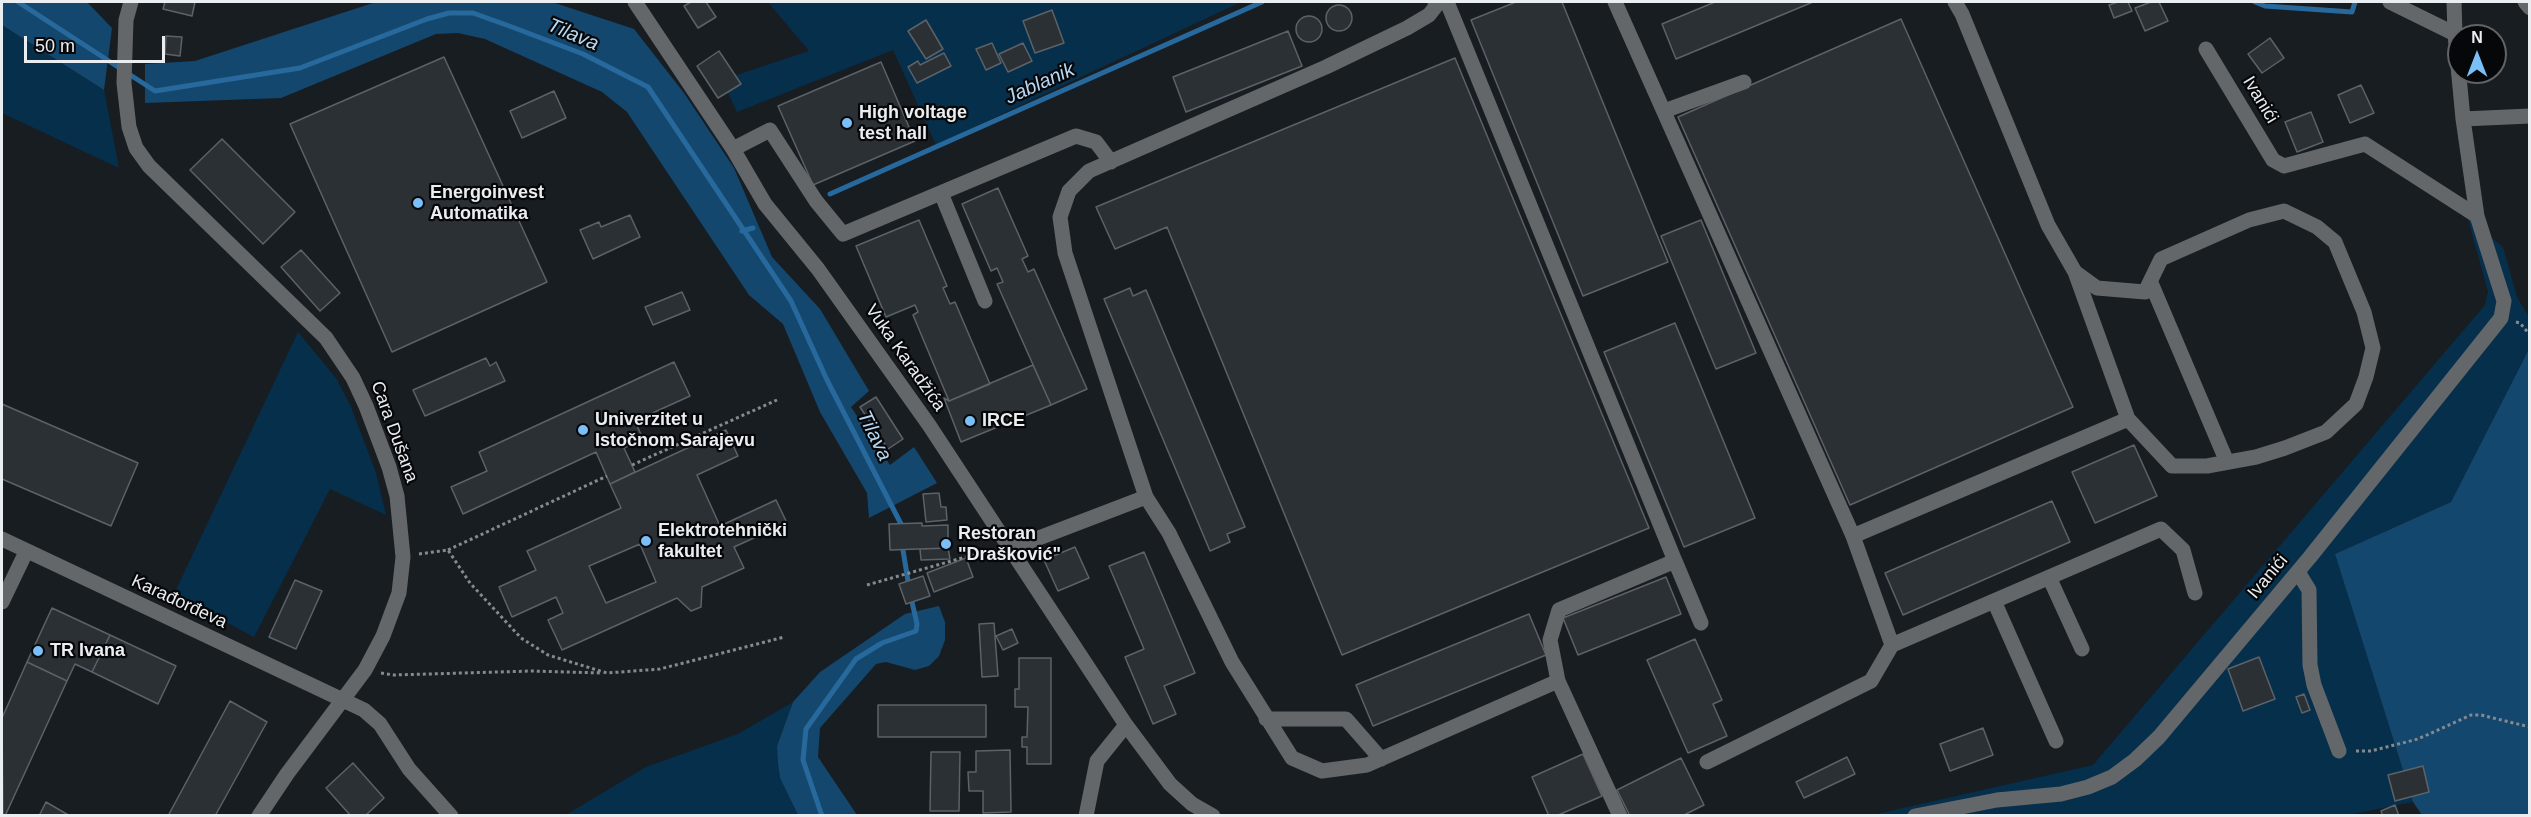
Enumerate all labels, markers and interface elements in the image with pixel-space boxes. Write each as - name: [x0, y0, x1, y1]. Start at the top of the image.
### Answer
- water label: Tilava: [544, 14, 602, 56]
- scale bar: [27, 24, 168, 62]
- north arrow: [2447, 24, 2507, 84]
- text: N: [2471, 29, 2483, 46]
- text: 50 m: [35, 36, 75, 56]
- water label: Jablanik: [1002, 58, 1078, 110]
- street label: Ivanići: [2238, 73, 2282, 127]
- place label: High voltage test hall: [859, 102, 967, 144]
- marker: High voltage test hall: [840, 116, 854, 130]
- place label: Energoinvest Automatika: [430, 182, 544, 224]
- marker: Energoinvest Automatika: [411, 196, 425, 210]
- street label: Vuka Karadžića: [860, 300, 950, 416]
- street label: Cara Dušana: [366, 378, 422, 486]
- water label: Tilava: [852, 407, 896, 465]
- place label: Univerzitet u Istočnom Sarajevu: [595, 409, 755, 452]
- place label: IRCE: [982, 410, 1025, 432]
- marker: IRCE: [963, 414, 977, 428]
- marker: Univerzitet u Istočnom Sarajevu: [576, 423, 590, 437]
- place label: Elektrotehnički fakultet: [658, 520, 787, 562]
- place label: Restoran "Drašković": [958, 523, 1061, 566]
- marker: Elektrotehnički fakultet: [639, 534, 653, 548]
- marker: Restoran "Drašković": [939, 537, 953, 551]
- street label: Ivanići: [2243, 551, 2293, 603]
- street label: Karađorđeva: [128, 570, 230, 634]
- place label: TR Ivana: [50, 640, 125, 662]
- marker: TR Ivana: [31, 644, 45, 658]

